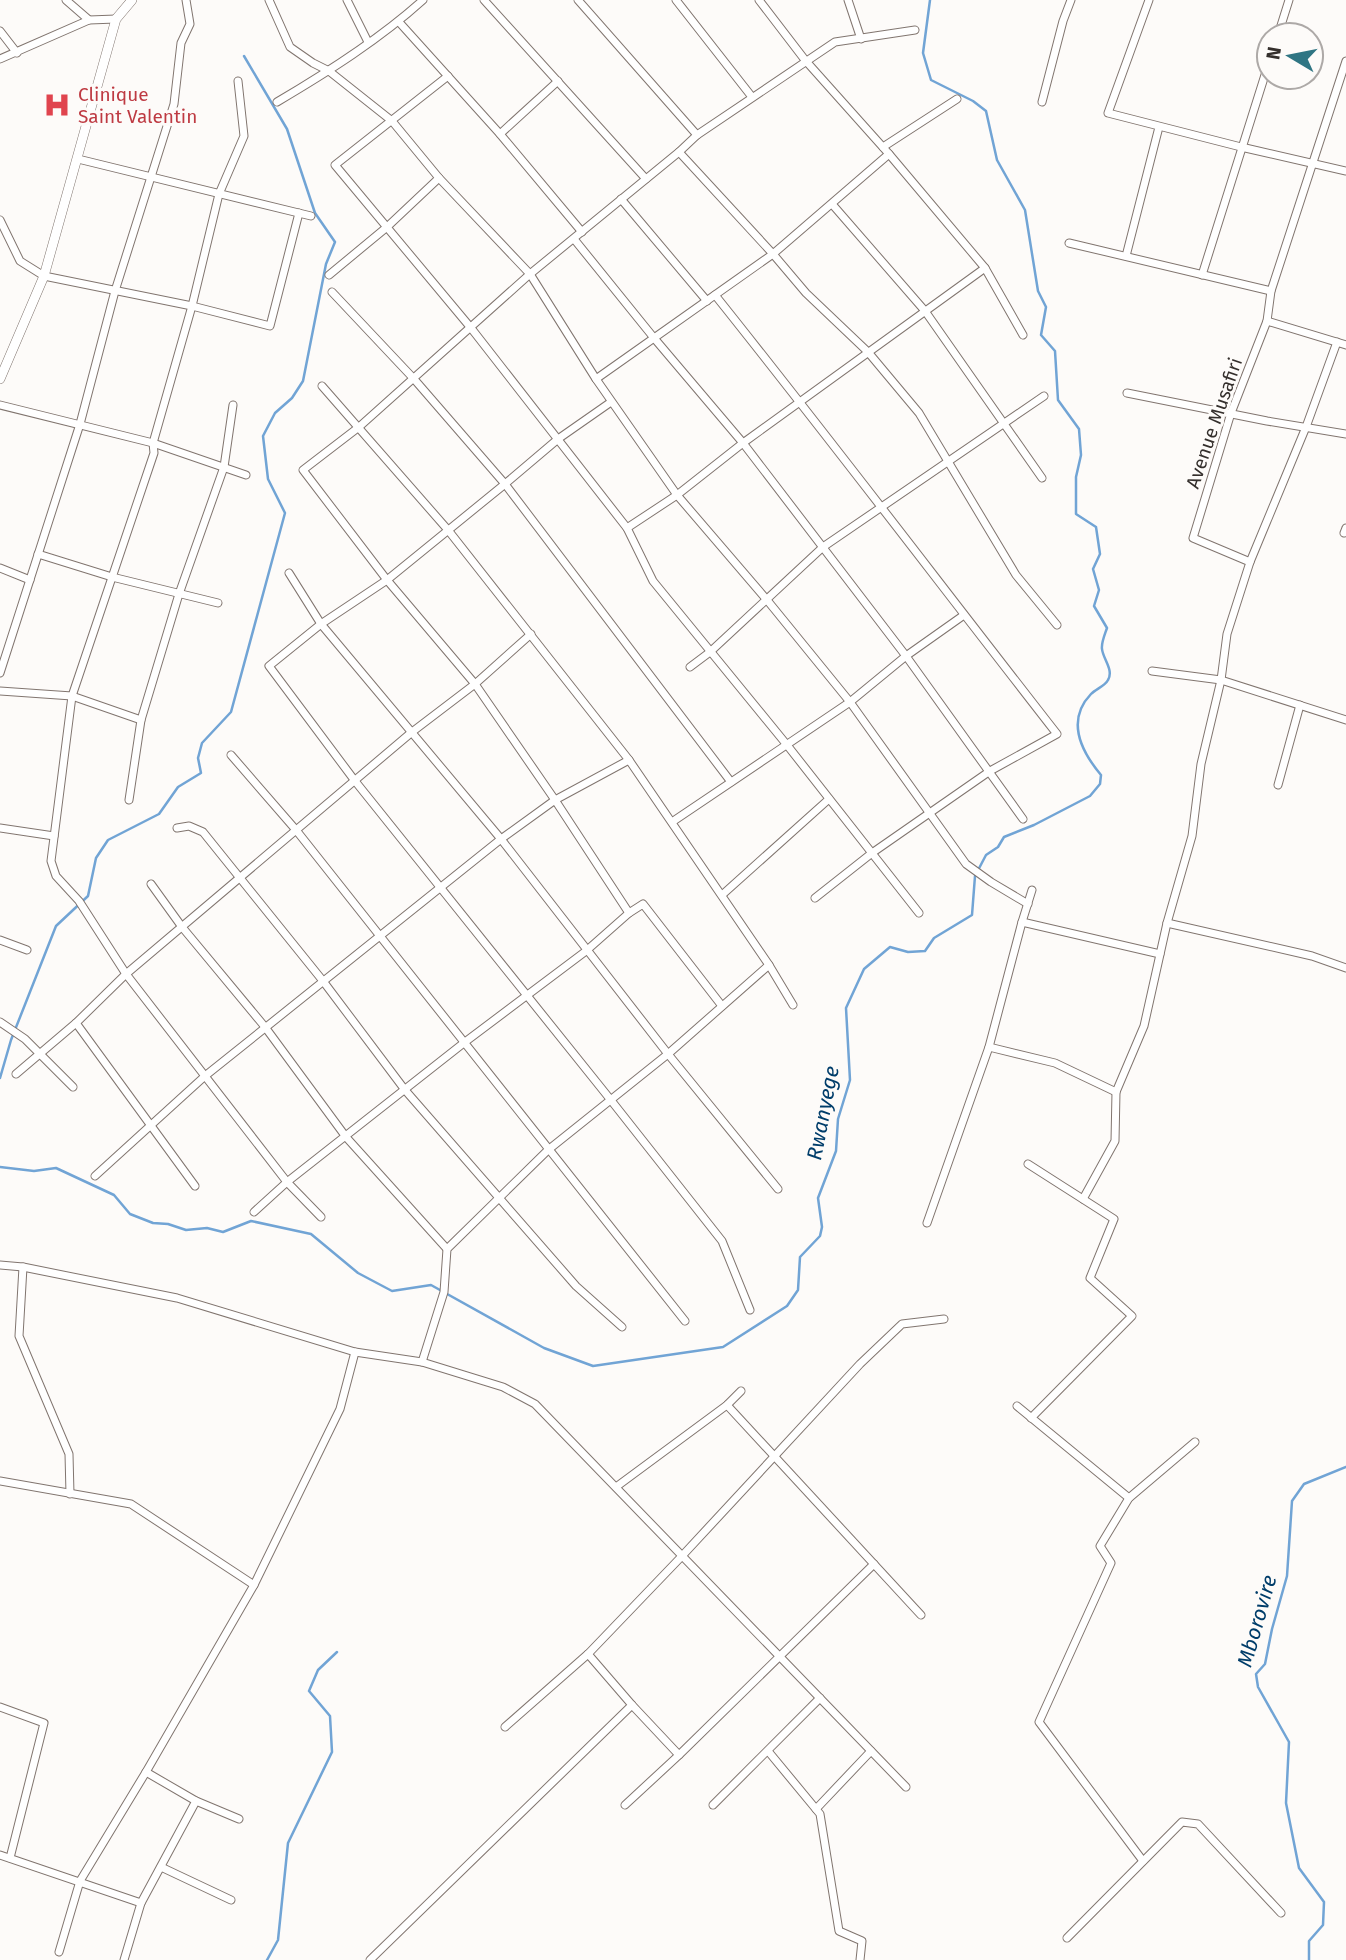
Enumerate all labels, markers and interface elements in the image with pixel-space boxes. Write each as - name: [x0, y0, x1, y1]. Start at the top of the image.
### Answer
- north arrow: [1255, 21, 1325, 91]
- text: N: [1261, 45, 1286, 61]
- place label: Clinique Saint Valentin: [78, 83, 197, 128]
- hospital icon: Clinique Saint Valentin: [42, 90, 72, 120]
- street label: Avenue Musafiri: [1181, 355, 1247, 491]
- water label: Rwanyege: [801, 1064, 845, 1162]
- water label: Mborovire: [1232, 1572, 1283, 1670]

